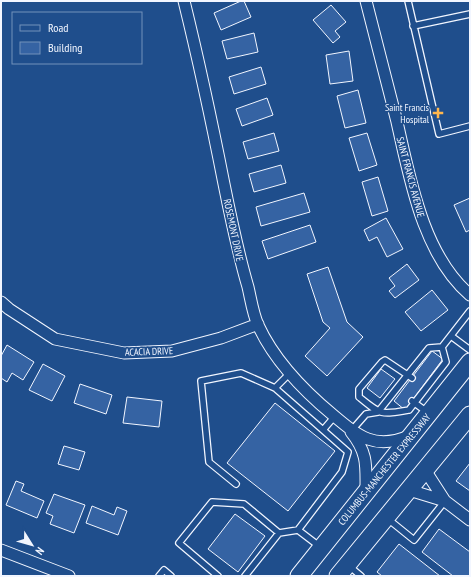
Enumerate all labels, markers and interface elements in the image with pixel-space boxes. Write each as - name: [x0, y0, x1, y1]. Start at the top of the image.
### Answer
- legend: [12, 12, 142, 64]
- text: Road: [48, 20, 68, 35]
- text: Building: [48, 40, 83, 55]
- place label: Saint Francis Hospital: [385, 101, 430, 126]
- marker: Saint Francis Hospital: [432, 107, 444, 119]
- street label: SAINT FRANCIS AVENUE: [393, 135, 428, 219]
- street label: ROSEMONT DRIVE: [221, 198, 246, 262]
- street label: ACACIA DRIVE: [125, 344, 173, 359]
- street label: COLUMBUS-MANCHESTER EXPRESSWAY: [335, 410, 434, 528]
- north arrow: [12, 525, 52, 565]
- text: N: [33, 544, 47, 558]

